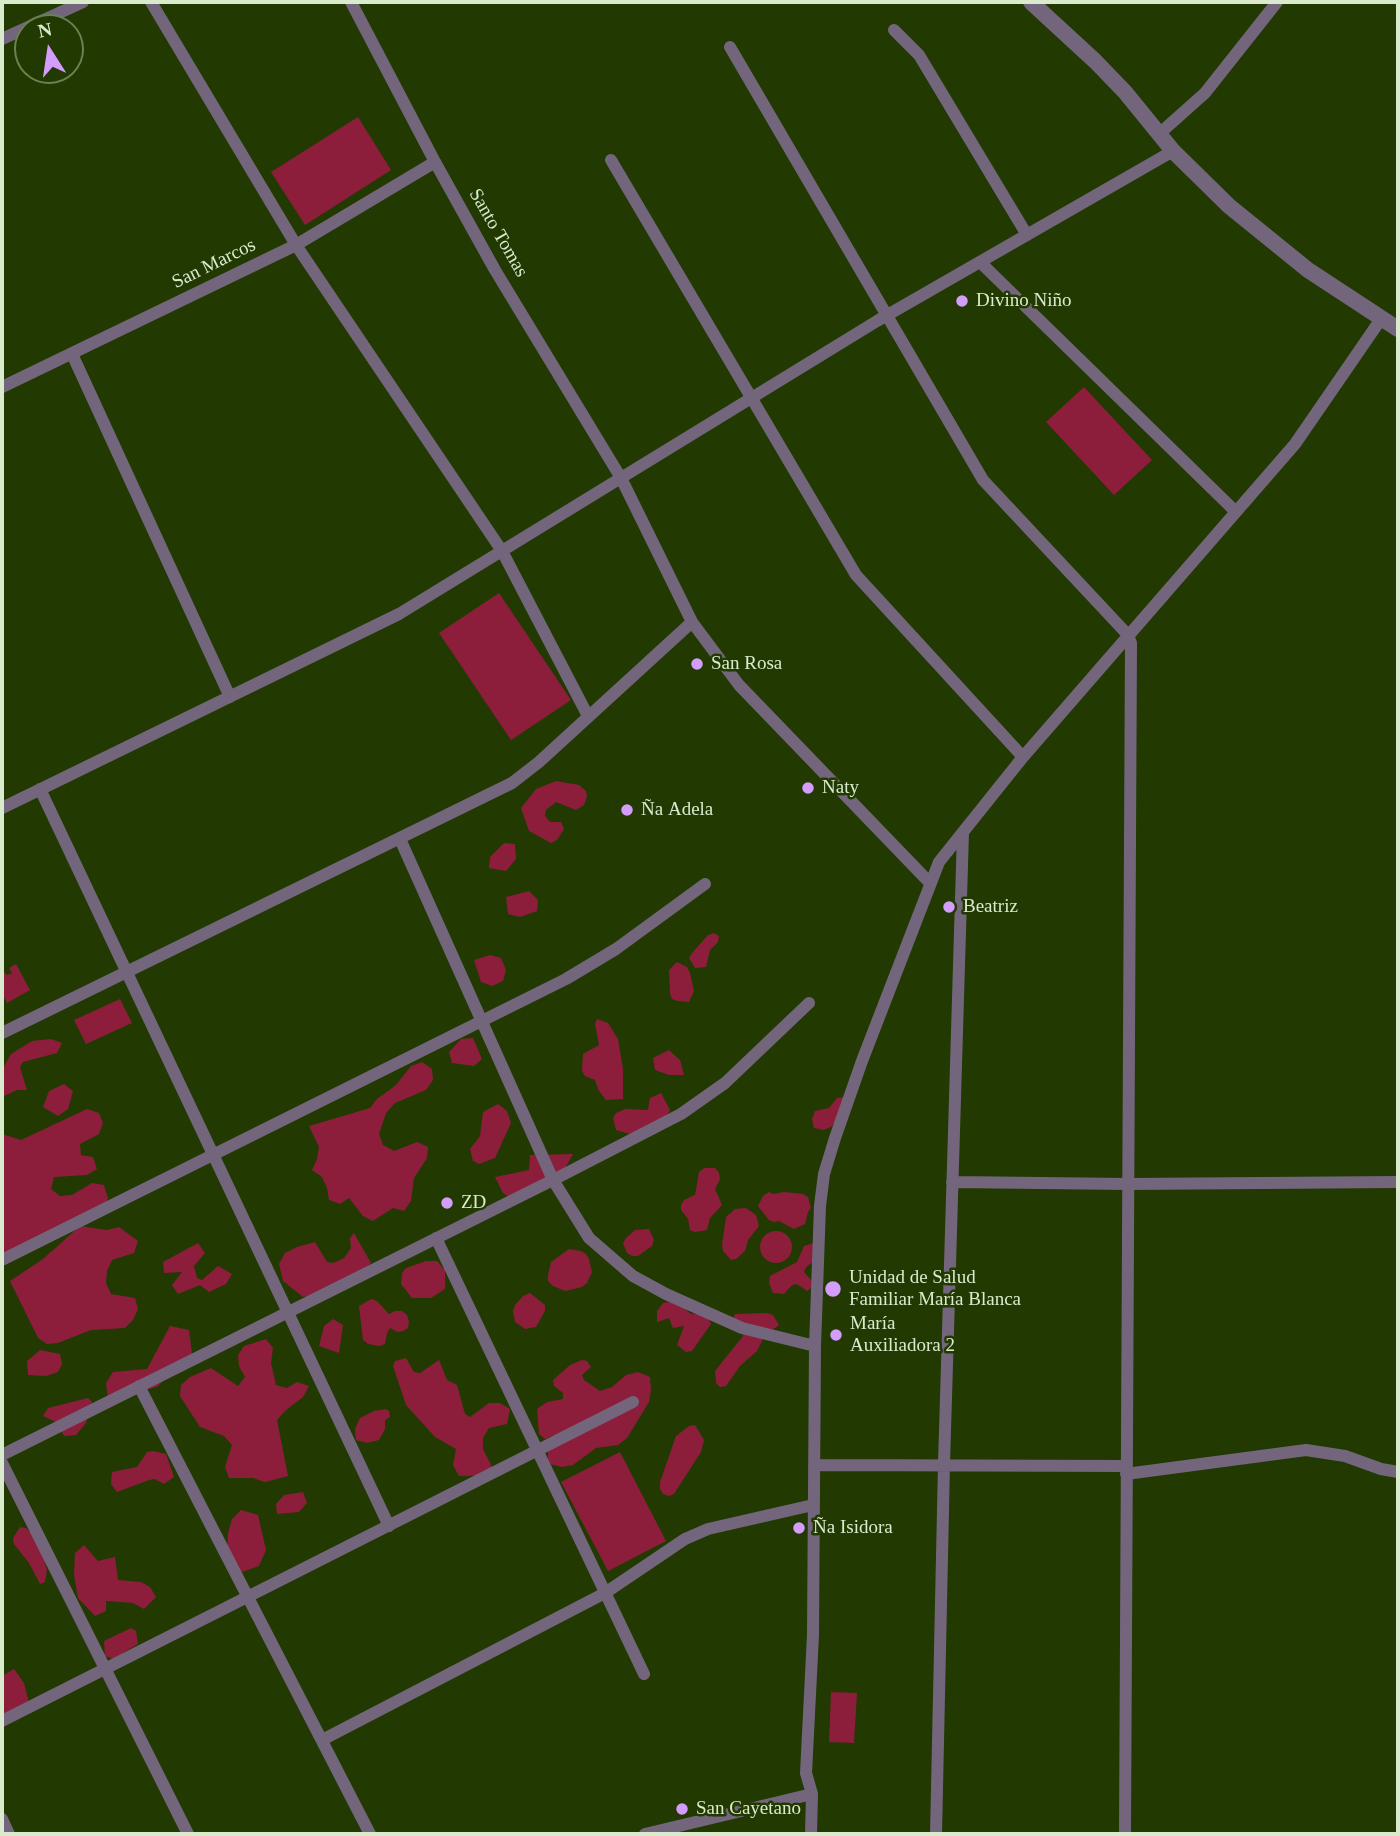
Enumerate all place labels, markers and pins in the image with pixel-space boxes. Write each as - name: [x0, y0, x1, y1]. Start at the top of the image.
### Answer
- place label: Divino Niño: [976, 290, 1072, 312]
- marker: Divino Niño: [954, 293, 970, 309]
- place label: San Rosa: [711, 653, 782, 675]
- marker: San Rosa: [689, 656, 705, 672]
- place label: Naty: [822, 777, 859, 799]
- marker: Naty: [800, 780, 816, 796]
- place label: Ña Adela: [641, 799, 713, 821]
- marker: Ña Adela: [619, 802, 635, 818]
- place label: Beatriz: [963, 896, 1018, 918]
- marker: Beatriz: [941, 899, 957, 915]
- place label: ZD: [461, 1192, 486, 1214]
- marker: ZD: [439, 1195, 455, 1211]
- place label: Unidad de Salud Familiar María Blanca: [849, 1267, 1021, 1311]
- marker: Unidad de Salud Familiar María Blanca: [823, 1279, 843, 1299]
- place label: María Auxiliadora 2: [850, 1313, 955, 1357]
- marker: María Auxiliadora 2: [828, 1327, 844, 1343]
- place label: Ña Isidora: [813, 1517, 893, 1539]
- marker: Ña Isidora: [791, 1520, 807, 1536]
- place label: San Cayetano: [696, 1798, 801, 1820]
- marker: San Cayetano: [674, 1801, 690, 1817]

